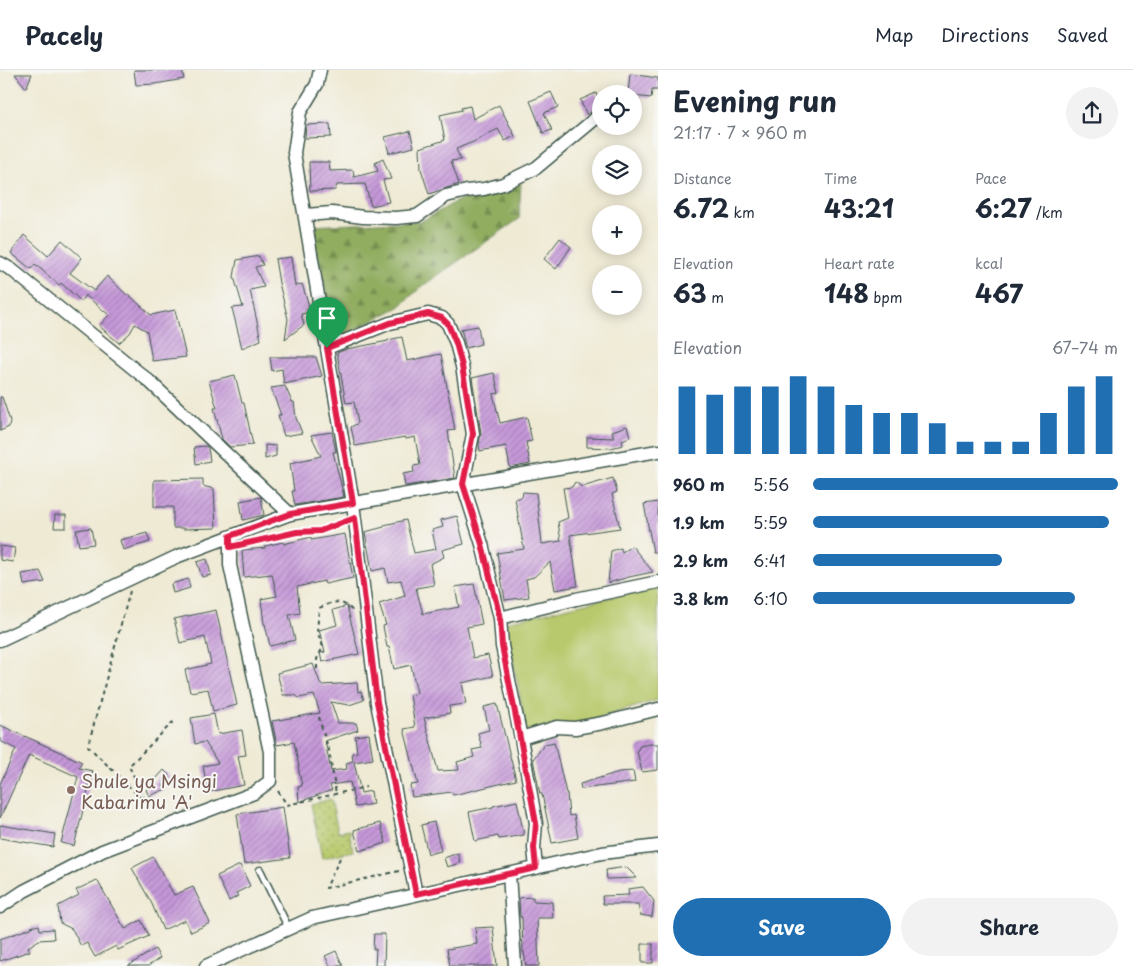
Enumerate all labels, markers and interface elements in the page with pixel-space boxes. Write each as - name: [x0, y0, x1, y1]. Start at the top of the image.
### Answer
- text: Pacely: [25, 17, 103, 53]
- text: Map: [875, 21, 913, 48]
- text: Directions: [941, 21, 1029, 48]
- text: Saved: [1057, 21, 1108, 48]
- text: Evening run: [673, 79, 837, 122]
- map controls: [592, 85, 642, 315]
- button: locate: [592, 85, 642, 135]
- button: share: [1066, 87, 1118, 139]
- text: 21:17 · 7 × 960 m: [673, 120, 807, 144]
- button: layers: [592, 145, 642, 195]
- text: Distance: [673, 168, 732, 189]
- text: Time: [824, 168, 857, 189]
- text: Pace: [975, 168, 1007, 189]
- text: 6.72: [673, 189, 729, 227]
- text: 43:21: [824, 189, 894, 227]
- text: 6:27: [975, 189, 1031, 227]
- text: km: [729, 202, 755, 223]
- text: /km: [1031, 202, 1063, 223]
- button: +: [592, 205, 642, 255]
- text: Elevation: [673, 253, 733, 274]
- text: Heart rate: [824, 253, 895, 274]
- text: kcal: [975, 253, 1003, 274]
- button: −: [592, 265, 642, 315]
- text: 63: [673, 274, 707, 312]
- text: 148: [824, 274, 869, 312]
- text: 467: [975, 274, 1023, 312]
- text: m: [707, 287, 724, 308]
- text: bpm: [869, 287, 903, 308]
- pin: [306, 297, 348, 348]
- icon: arrive: [313, 304, 341, 332]
- text: Elevation: [673, 335, 742, 359]
- text: 67–74 m: [1052, 335, 1118, 359]
- text: 960 m: [673, 472, 725, 496]
- text: 5:56: [753, 472, 789, 496]
- text: 1.9 km: [673, 510, 725, 534]
- text: 5:59: [753, 510, 788, 534]
- text: 2.9 km: [673, 548, 728, 572]
- text: 6:41: [753, 548, 786, 572]
- text: 3.8 km: [673, 586, 729, 610]
- text: 6:10: [753, 586, 788, 610]
- place label: Shule ya Msingi Kabarimu 'A': [81, 767, 217, 815]
- marker: Shule ya Msingi Kabarimu 'A': [65, 784, 77, 796]
- button: Save: [673, 898, 891, 956]
- button: Share: [901, 898, 1118, 956]

